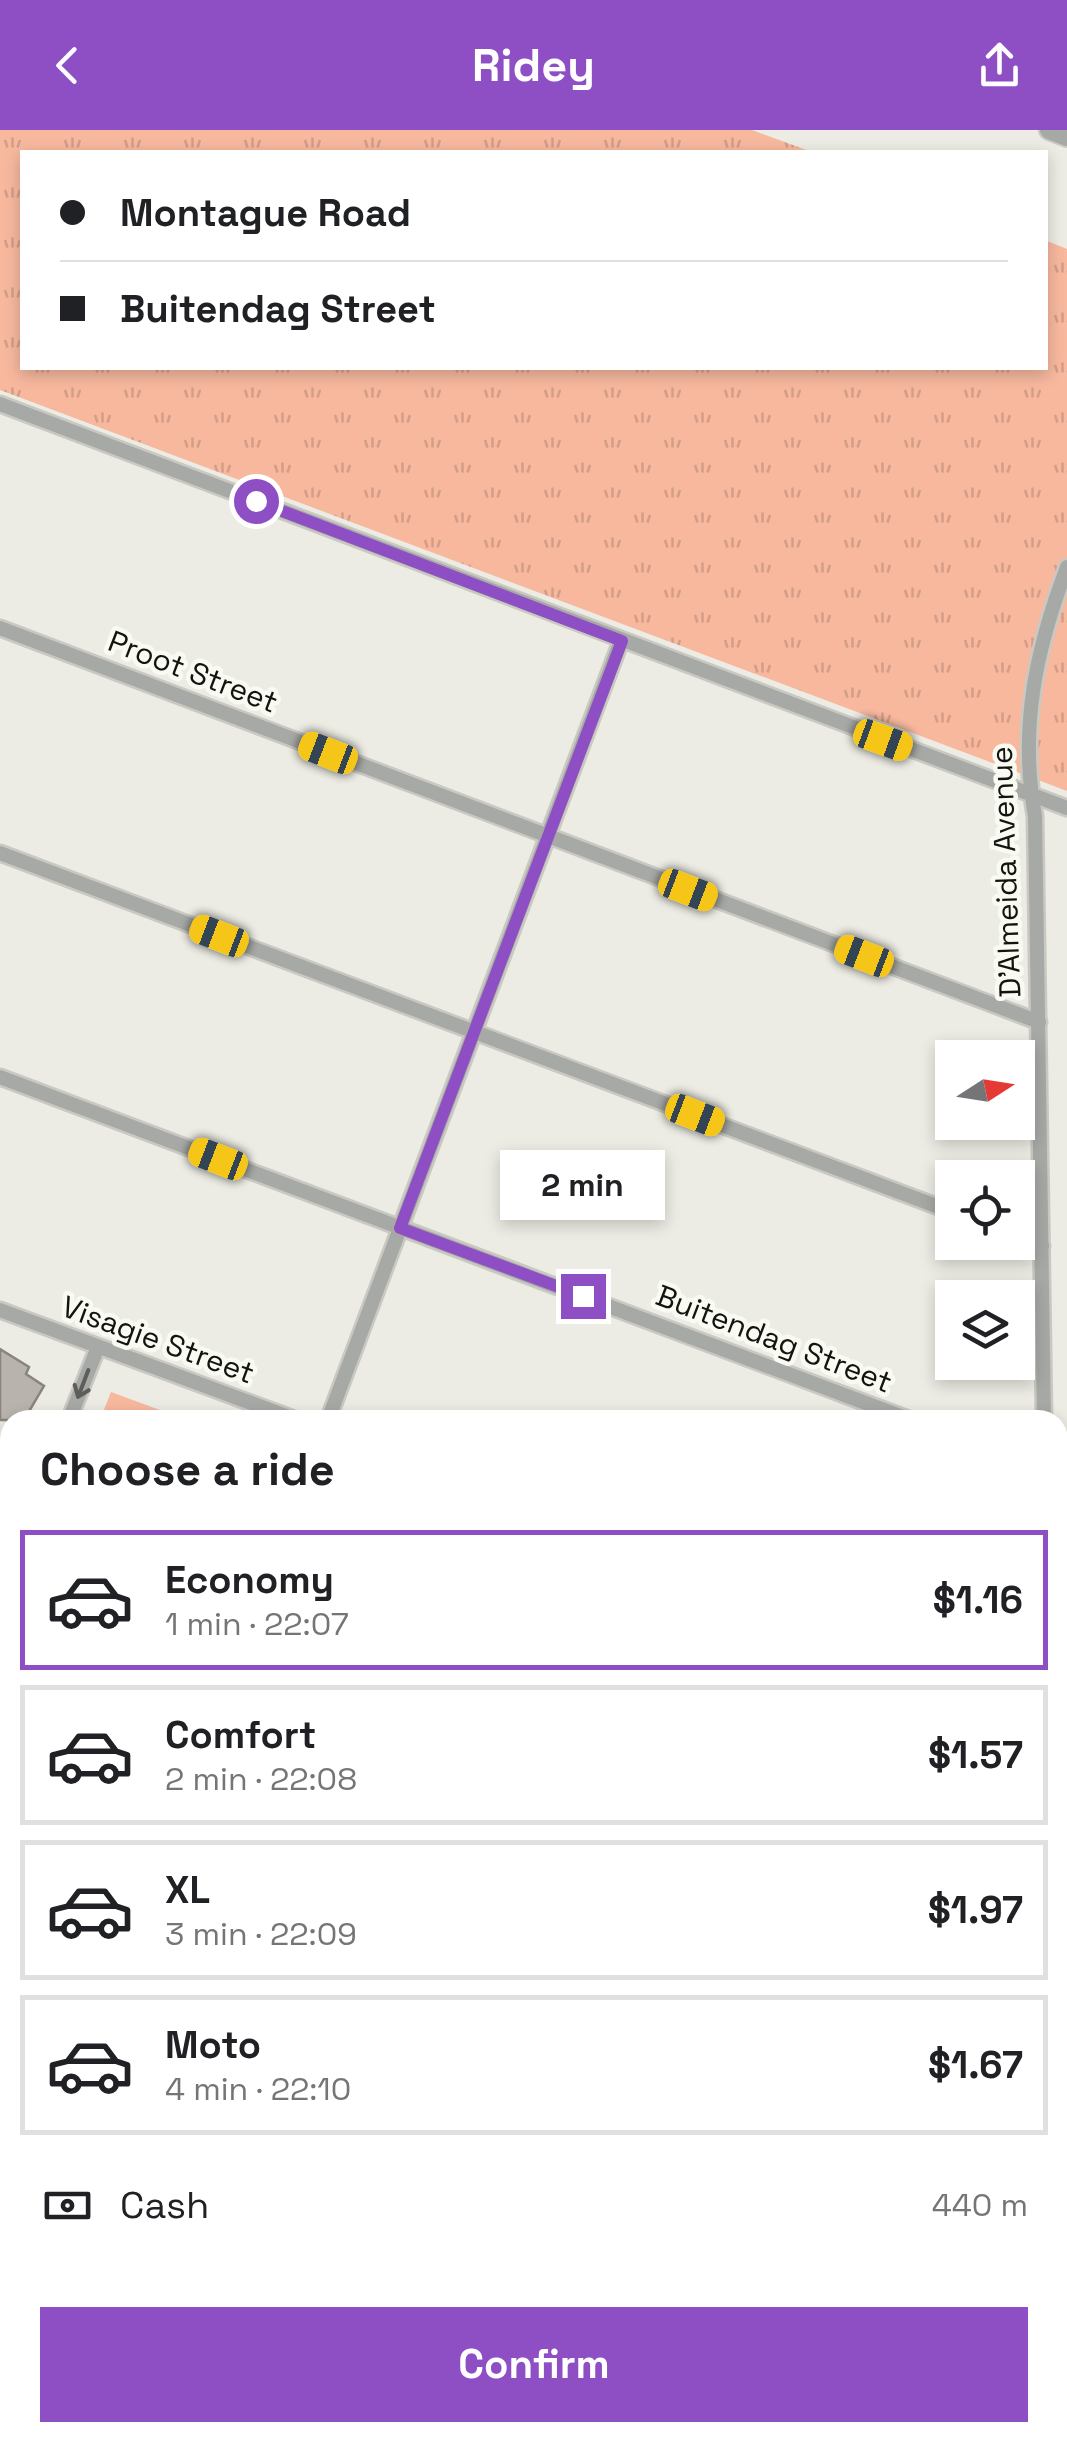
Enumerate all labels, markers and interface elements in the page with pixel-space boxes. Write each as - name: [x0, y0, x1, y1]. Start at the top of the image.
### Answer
- text: Ridey: [472, 37, 595, 94]
- icon: back: [40, 38, 95, 93]
- icon: share: [972, 38, 1027, 93]
- text: Montague Road: [120, 189, 411, 237]
- text: Buitendag Street: [120, 285, 436, 333]
- route start: [234, 479, 279, 524]
- street label: Proot Street: [103, 621, 283, 722]
- car: [850, 716, 916, 764]
- car: [295, 728, 361, 778]
- street label: D'Almeida Avenue: [982, 746, 1029, 998]
- car: [655, 865, 721, 915]
- car: [186, 911, 252, 961]
- car: [831, 931, 897, 981]
- north arrow: [935, 1040, 1035, 1140]
- map controls: [935, 1040, 1035, 1380]
- car: [662, 1090, 728, 1140]
- car: [185, 1134, 251, 1184]
- callout: 2 min: [500, 1151, 666, 1221]
- button: locate: [935, 1160, 1035, 1260]
- text: 2 min: [541, 1165, 624, 1205]
- route end: [561, 1274, 606, 1319]
- street label: Buitendag Street: [651, 1276, 898, 1401]
- button: layers: [935, 1280, 1035, 1380]
- street label: Visagie Street: [56, 1287, 260, 1392]
- one-way arrow: [73, 1368, 91, 1398]
- text: Choose a ride: [40, 1441, 335, 1498]
- icon: car: [45, 1555, 135, 1645]
- text: Economy: [165, 1556, 334, 1604]
- text: $1.16: [933, 1576, 1023, 1624]
- text: 1 min · 22:07: [165, 1604, 349, 1644]
- icon: car: [45, 1710, 135, 1800]
- text: Comfort: [165, 1711, 316, 1759]
- text: $1.57: [928, 1731, 1023, 1779]
- text: 2 min · 22:08: [165, 1759, 357, 1799]
- icon: car: [45, 1865, 135, 1955]
- text: XL: [165, 1866, 210, 1914]
- text: $1.97: [928, 1886, 1023, 1934]
- text: 3 min · 22:09: [165, 1914, 357, 1954]
- icon: car: [45, 2020, 135, 2110]
- text: Moto: [165, 2021, 261, 2069]
- text: $1.67: [928, 2041, 1023, 2089]
- text: 4 min · 22:10: [165, 2069, 351, 2109]
- icon: cash: [40, 2178, 95, 2233]
- text: Cash: [120, 2181, 209, 2229]
- text: 440 m: [932, 2185, 1028, 2225]
- button: Confirm: [40, 2307, 1028, 2422]

